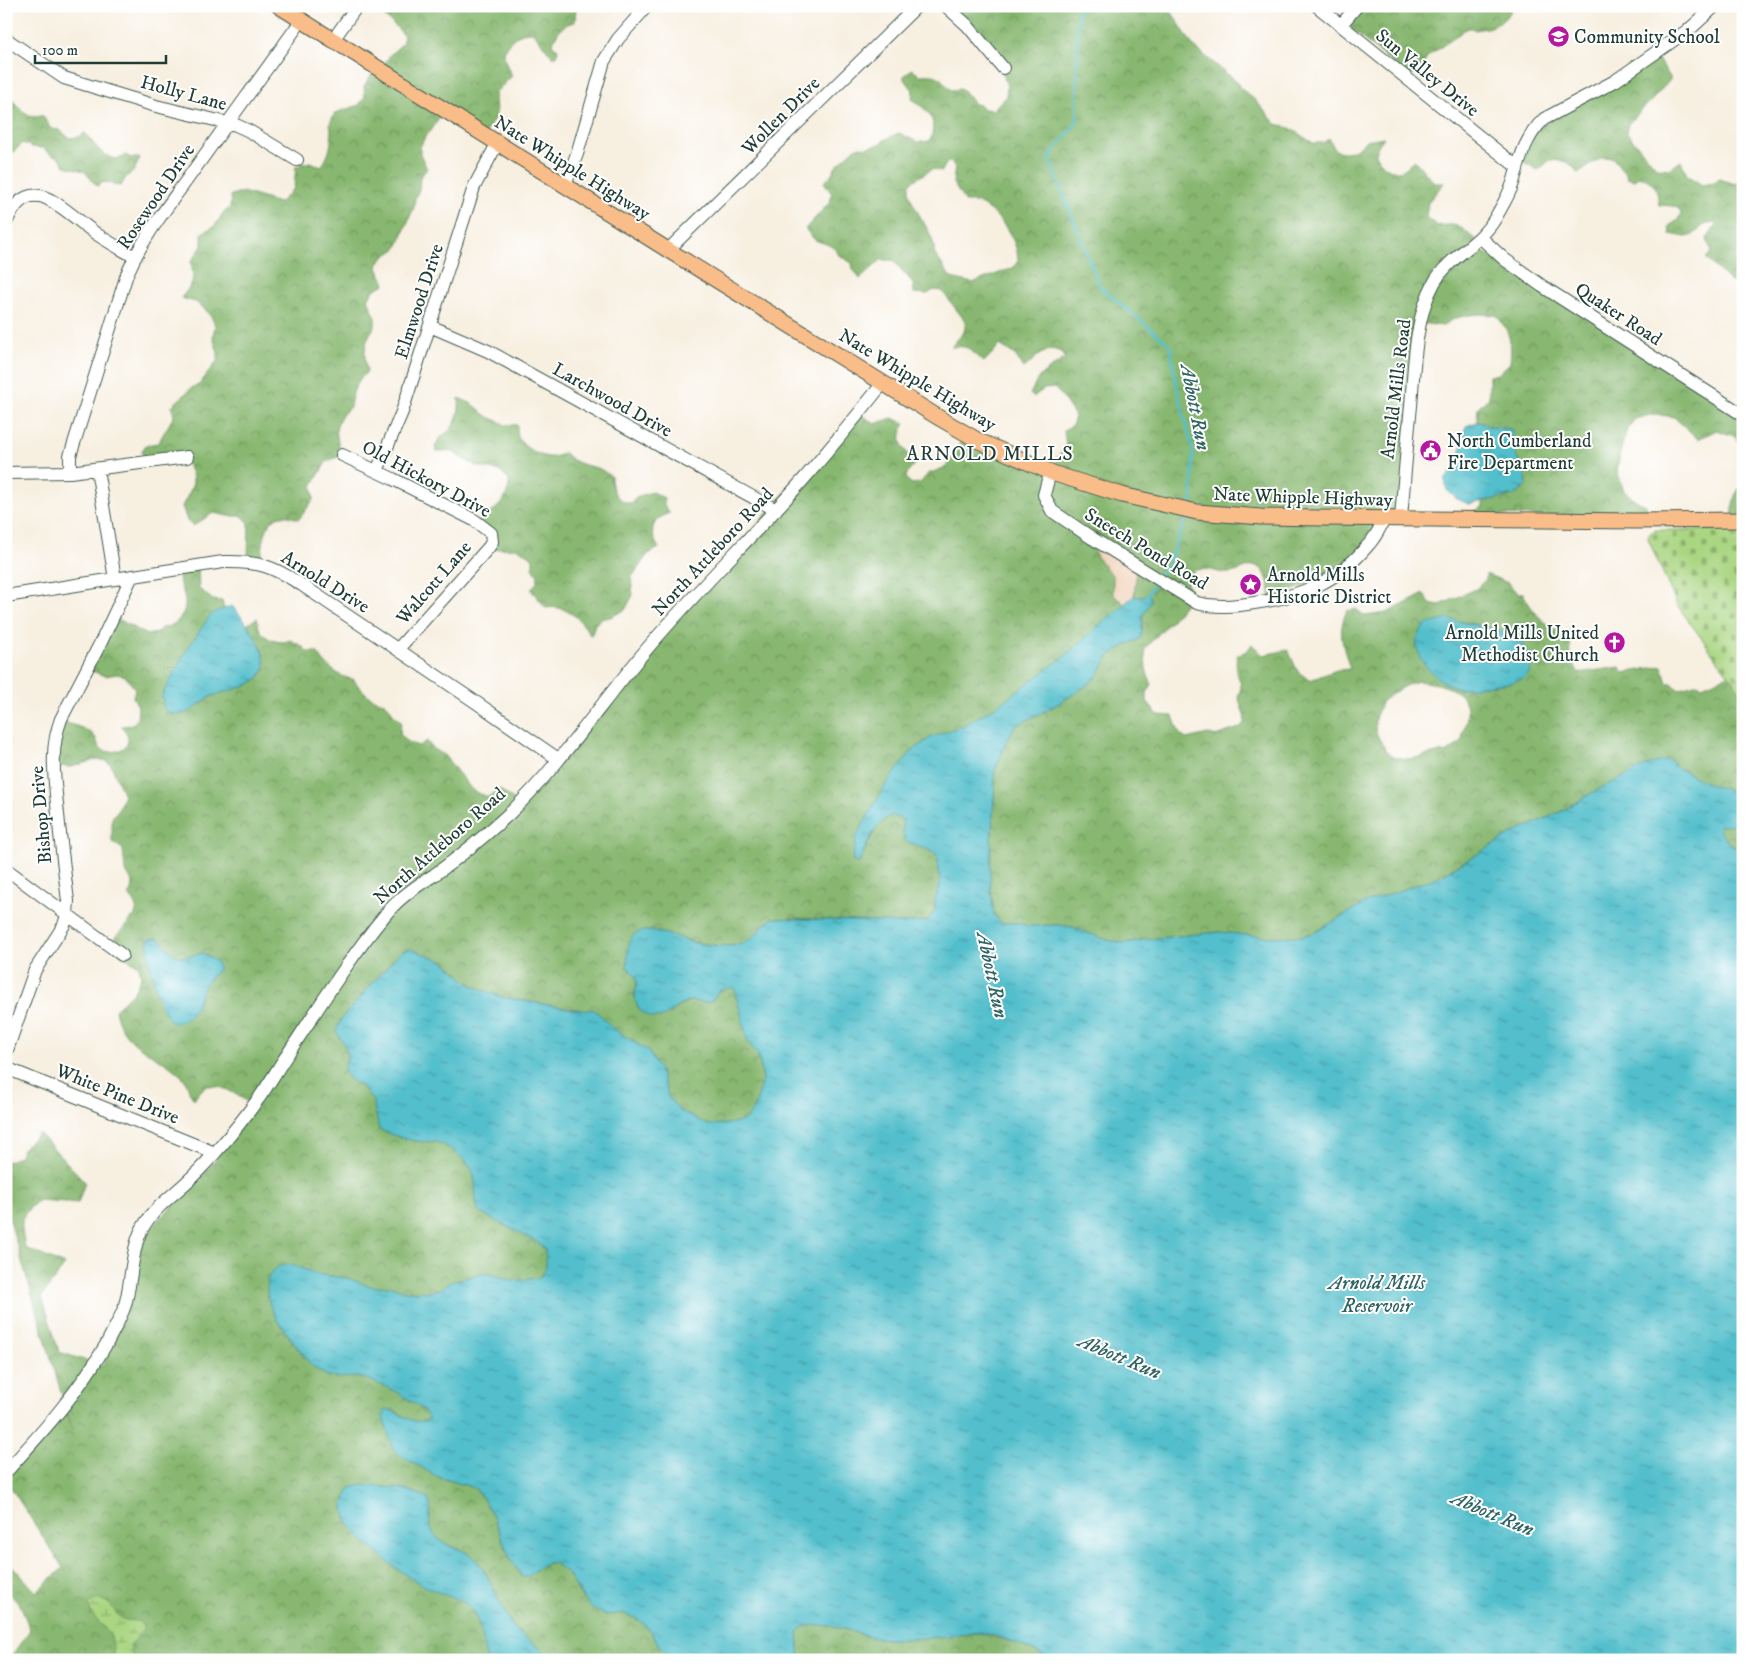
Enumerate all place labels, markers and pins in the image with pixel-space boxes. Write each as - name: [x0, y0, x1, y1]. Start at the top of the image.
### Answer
- school or university icon: Community School: [1546, 24, 1570, 48]
- place label: Community School: [1574, 26, 1720, 49]
- place label: North Cumberland Fire Department: [1447, 430, 1592, 475]
- public building icon: North Cumberland Fire Department: [1419, 439, 1443, 463]
- place label: Arnold Mills Historic District: [1267, 564, 1391, 609]
- place icon: Arnold Mills Historic District: [1239, 573, 1263, 597]
- place label: Arnold Mills United Methodist Church: [1445, 622, 1600, 667]
- church icon: Arnold Mills United Methodist Church: [1603, 631, 1627, 655]

